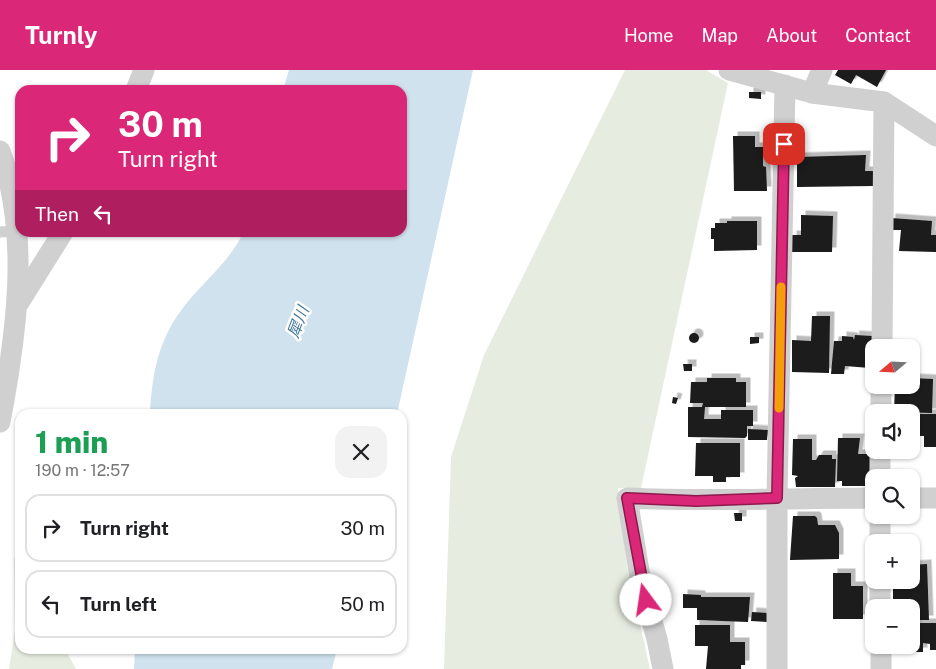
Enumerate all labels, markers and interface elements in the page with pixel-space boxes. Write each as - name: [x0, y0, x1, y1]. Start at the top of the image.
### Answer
- text: Turnly: [25, 21, 98, 49]
- text: Home: [624, 25, 674, 46]
- text: Map: [702, 25, 738, 46]
- text: About: [766, 25, 817, 46]
- text: Contact: [845, 25, 911, 46]
- text: 30 m: [118, 104, 203, 145]
- icon: right: [35, 105, 100, 170]
- pin: [763, 123, 805, 165]
- icon: arrive: [770, 130, 798, 158]
- text: Turn right: [118, 146, 218, 172]
- icon: left: [89, 200, 117, 228]
- text: Then: [35, 203, 79, 225]
- water label: 犀川: [283, 302, 313, 340]
- north arrow: [865, 339, 920, 394]
- map controls: [865, 339, 920, 654]
- button: sound: [865, 404, 920, 459]
- text: 1 min: [35, 424, 108, 460]
- button: close: [335, 426, 387, 478]
- text: 190 m · 12:57: [35, 461, 130, 480]
- button: search: [865, 469, 920, 524]
- icon: right: [37, 514, 65, 542]
- text: Turn right: [80, 517, 169, 539]
- text: 30 m: [340, 517, 385, 539]
- button: +: [865, 534, 920, 589]
- position arrow: [619, 573, 671, 625]
- icon: left: [37, 590, 65, 618]
- text: Turn left: [80, 593, 157, 615]
- text: 50 m: [340, 593, 385, 615]
- button: −: [865, 599, 920, 654]

